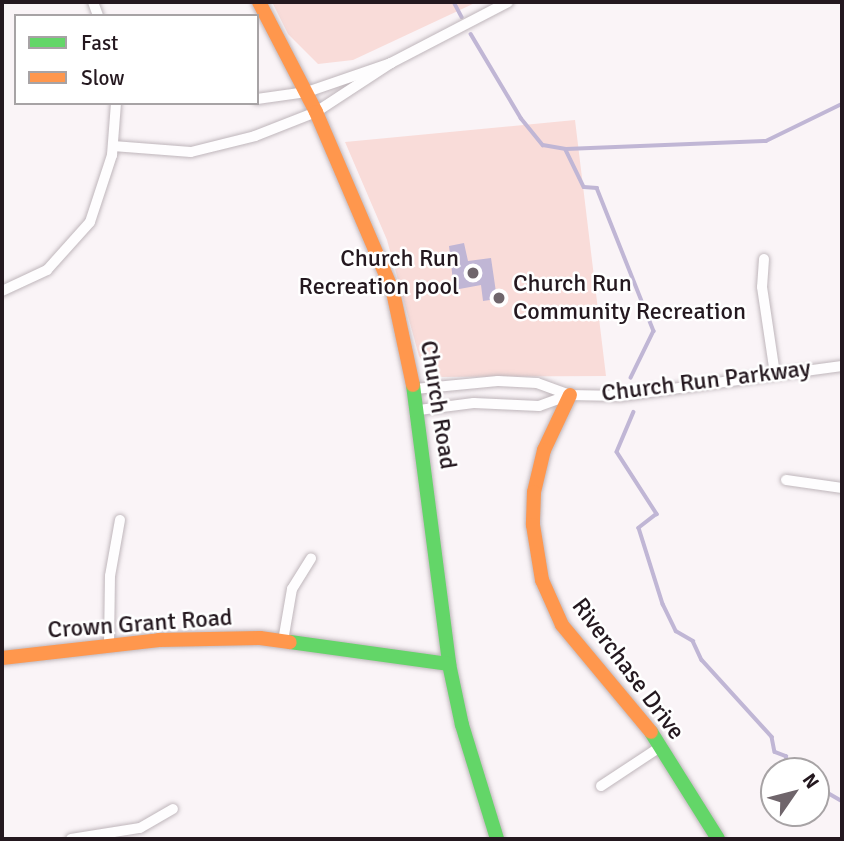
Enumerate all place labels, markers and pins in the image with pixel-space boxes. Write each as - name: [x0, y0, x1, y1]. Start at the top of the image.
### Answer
- place label: Church Run Recreation pool: [299, 245, 459, 301]
- marker: Church Run Recreation pool: [465, 265, 481, 281]
- place label: Church Run Community Recreation: [513, 270, 746, 326]
- marker: Church Run Community Recreation: [491, 290, 507, 306]

